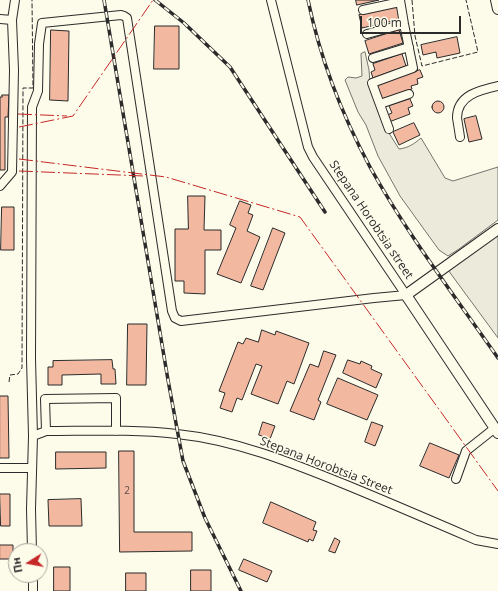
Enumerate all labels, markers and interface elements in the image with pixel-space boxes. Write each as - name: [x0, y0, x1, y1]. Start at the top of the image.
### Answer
- scale bar: [362, 8, 463, 34]
- text: 100 m: [367, 14, 402, 31]
- street label: Stepana Horobtsia street: [326, 158, 416, 282]
- street label: Stepana Horobtsia Street: [258, 434, 394, 498]
- house number: 2: [124, 485, 130, 497]
- north arrow: [8, 543, 48, 583]
- text: Пн: [8, 556, 26, 574]

